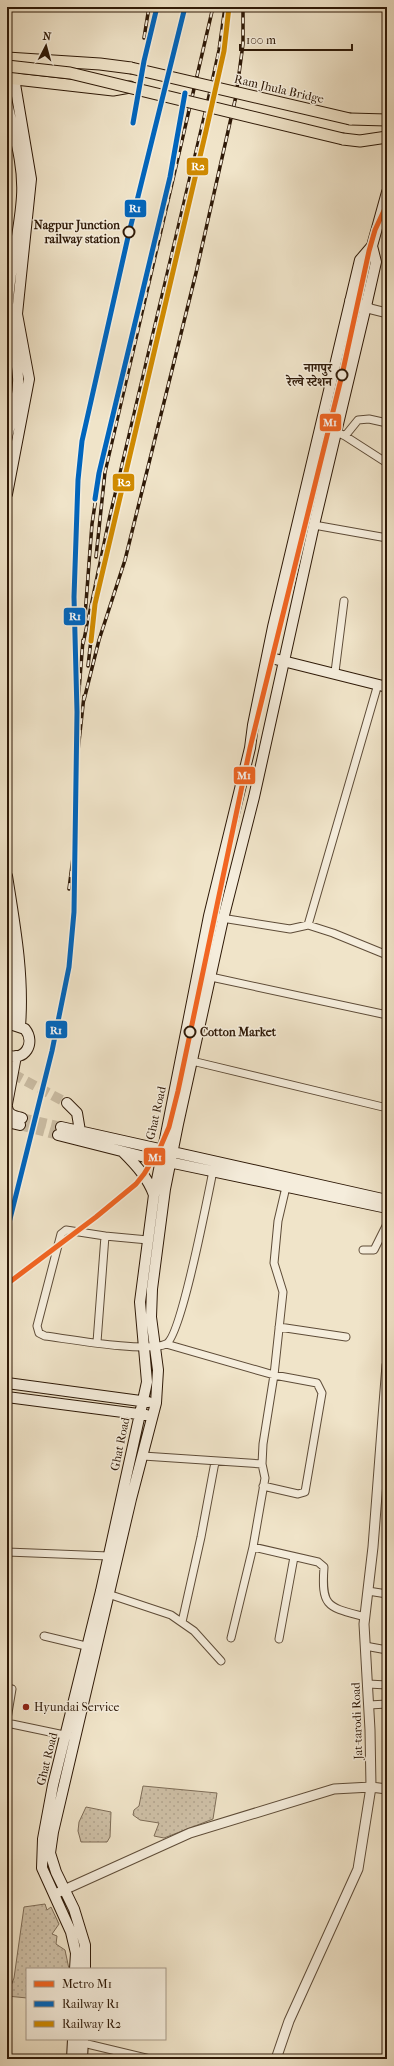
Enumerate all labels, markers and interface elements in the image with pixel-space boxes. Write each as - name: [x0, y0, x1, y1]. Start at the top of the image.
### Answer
- north arrow: [26, 26, 66, 66]
- scale bar: [240, 26, 352, 52]
- text: N: [42, 30, 52, 44]
- text: 100 m: [246, 33, 276, 47]
- street label: Ram Jhula Bridge: [233, 72, 325, 106]
- line badge: R2: [186, 157, 209, 176]
- text: R2: [191, 160, 205, 173]
- line badge: R1: [124, 199, 147, 218]
- text: R1: [129, 202, 141, 215]
- place label: Nagpur Junction railway station: [34, 218, 121, 247]
- marker: Nagpur Junction railway station: [122, 225, 136, 239]
- place label: नागपुर रेल्वे स्टेशन: [285, 361, 333, 389]
- marker: नागपुर रेल्वे स्टेशन: [335, 368, 349, 382]
- line badge: M1: [319, 413, 342, 432]
- text: M1: [322, 416, 337, 429]
- line badge: R2: [112, 473, 135, 492]
- text: R2: [117, 476, 131, 489]
- line badge: R1: [63, 607, 86, 626]
- text: R1: [69, 610, 81, 623]
- line badge: M1: [233, 766, 256, 785]
- text: M1: [236, 769, 251, 782]
- line badge: R1: [45, 1020, 68, 1039]
- text: R1: [50, 1024, 62, 1037]
- marker: Cotton Market: [183, 1025, 197, 1039]
- place label: Cotton Market: [200, 1025, 277, 1039]
- street label: Ghat Road: [143, 1084, 169, 1141]
- line badge: M1: [143, 1147, 166, 1166]
- text: M1: [147, 1151, 162, 1164]
- street label: Ghat Road: [108, 1416, 133, 1472]
- street label: Jat-tarodi Road: [349, 1682, 365, 1761]
- place label: Hyundai Service: [34, 1700, 120, 1714]
- marker: Hyundai Service: [21, 1702, 31, 1712]
- street label: Ghat Road: [34, 1730, 60, 1787]
- legend: [26, 1968, 166, 2040]
- text: Metro M1: [62, 1977, 112, 1991]
- text: Railway R1: [62, 1997, 119, 2011]
- text: Railway R2: [62, 2017, 121, 2031]

